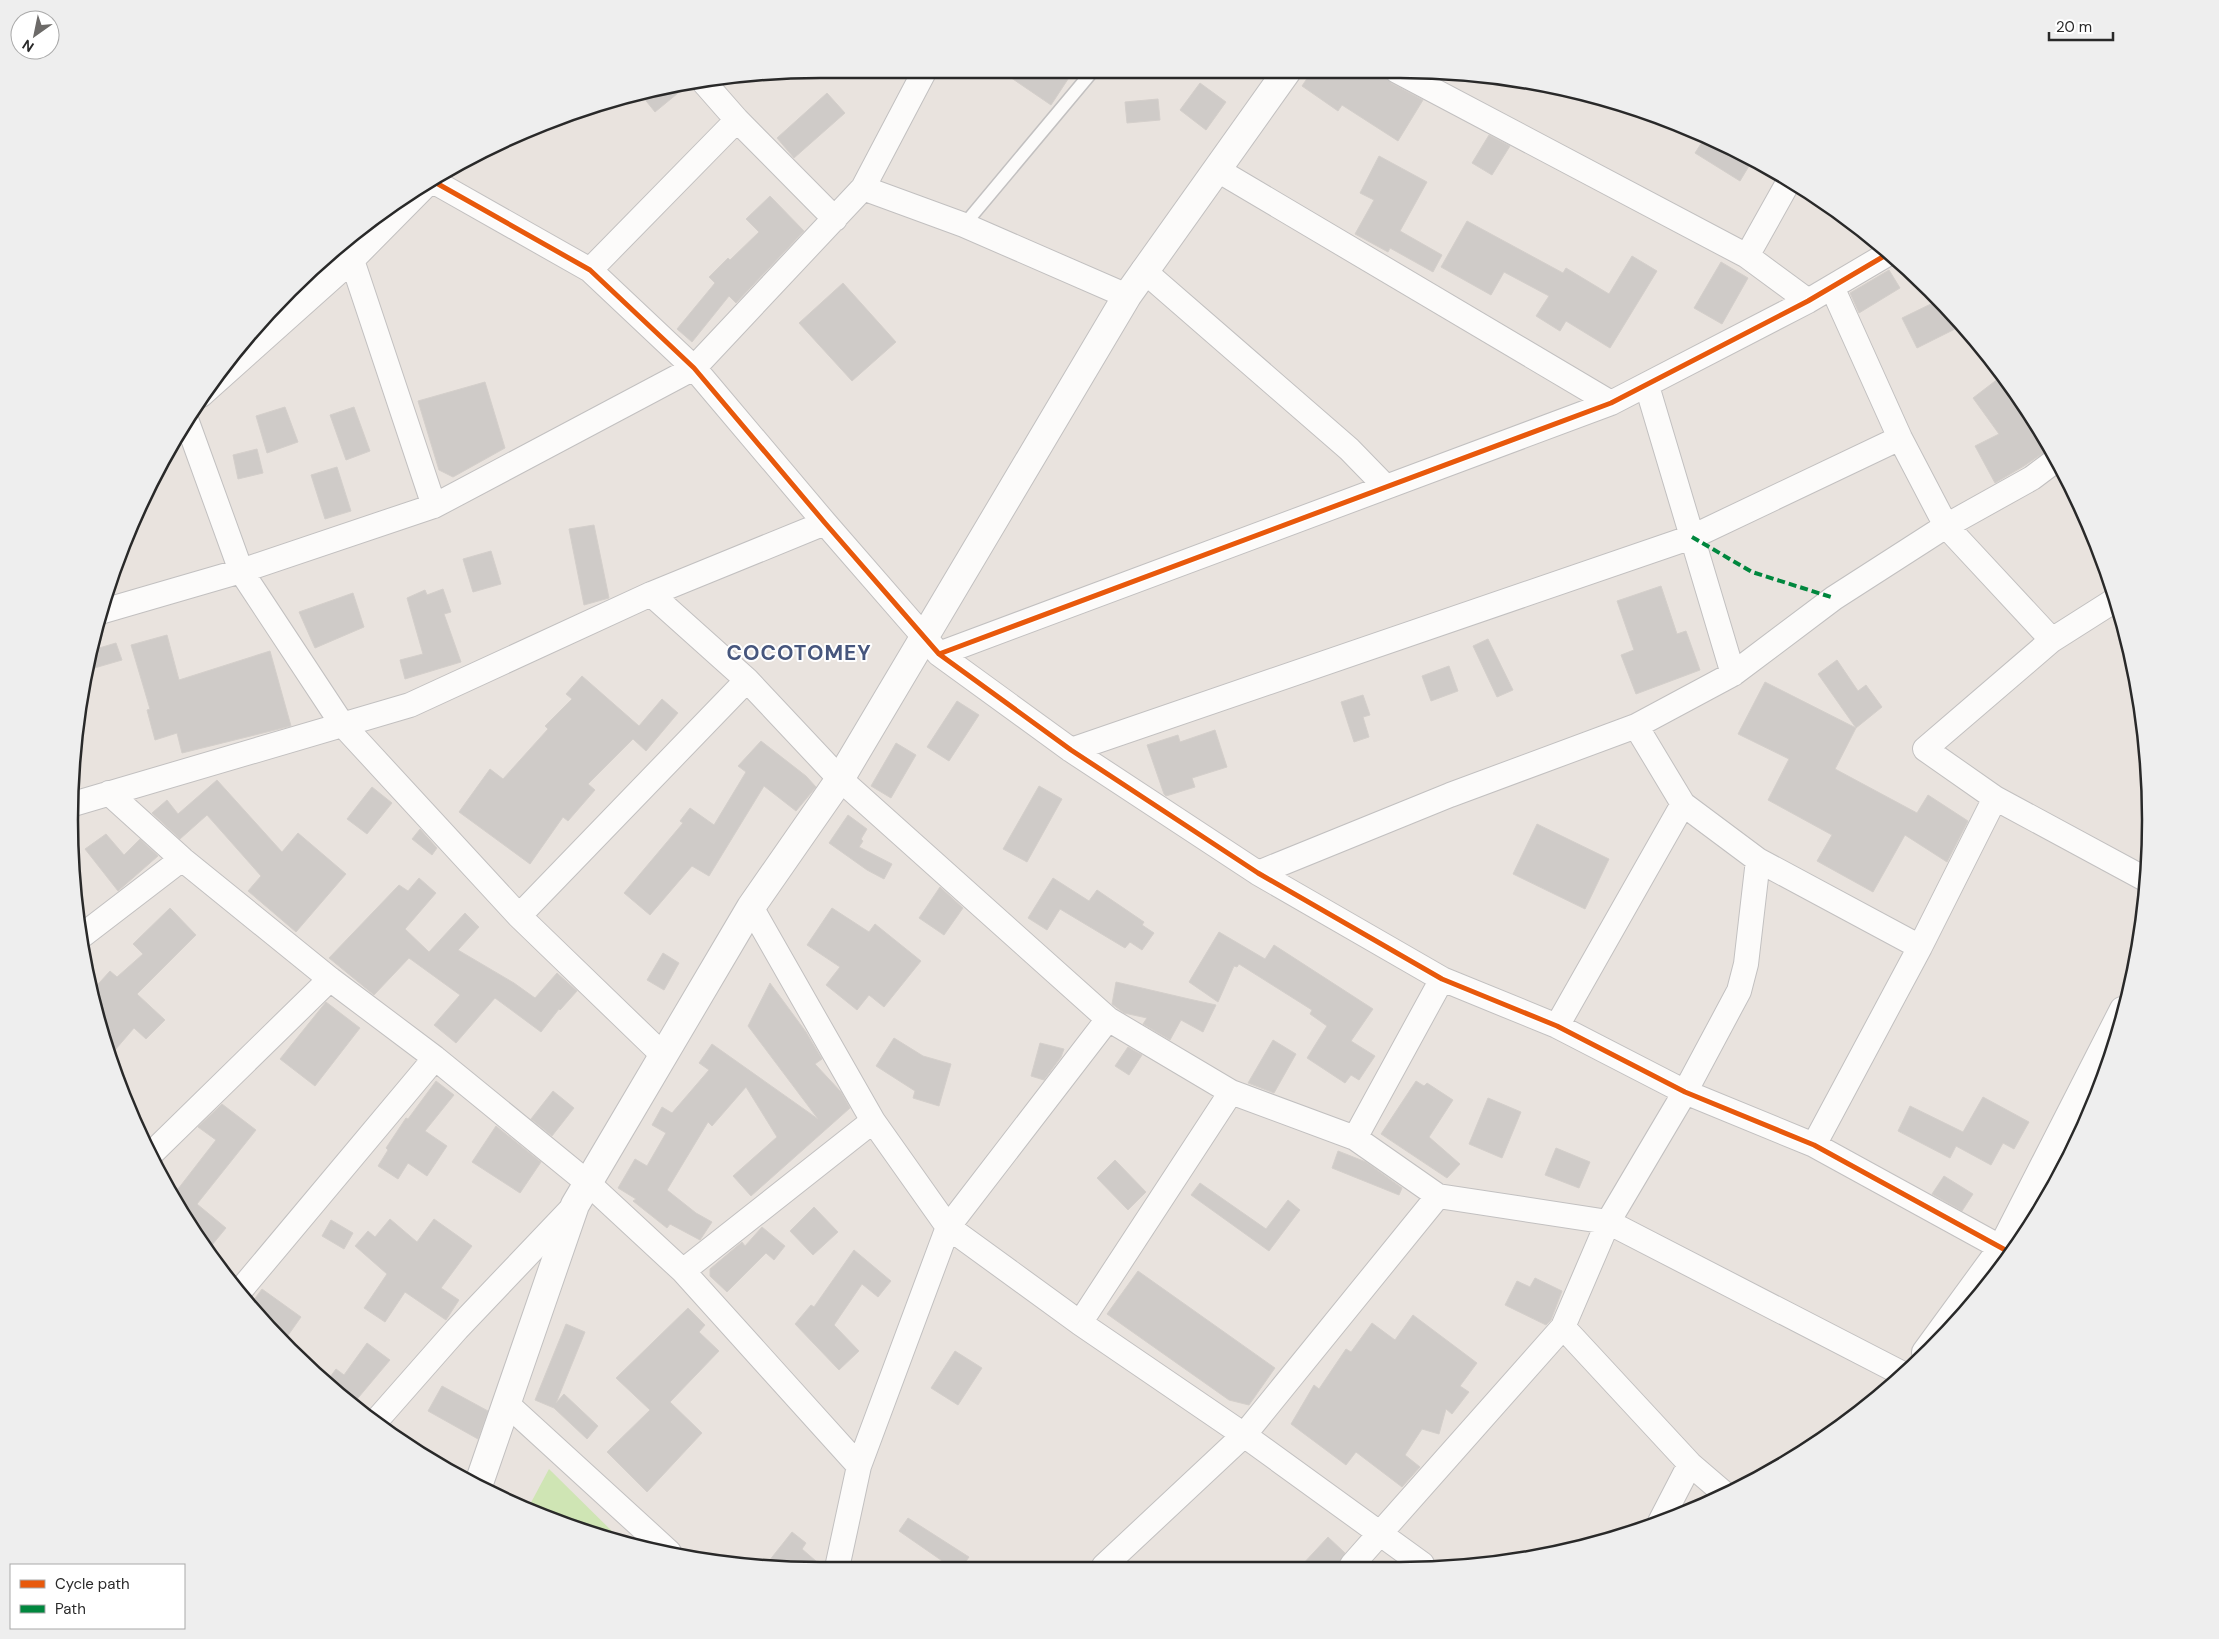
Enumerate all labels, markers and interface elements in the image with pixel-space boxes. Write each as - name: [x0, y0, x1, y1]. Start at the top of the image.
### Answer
- north arrow: [10, 10, 60, 60]
- scale bar: [2049, 10, 2113, 42]
- text: 20 m: [2056, 17, 2092, 37]
- text: N: [19, 36, 37, 56]
- district label: COCOTOMEY: [726, 639, 872, 667]
- legend: [10, 1564, 185, 1629]
- text: Cycle path: [55, 1574, 130, 1594]
- text: Path: [55, 1599, 86, 1619]

